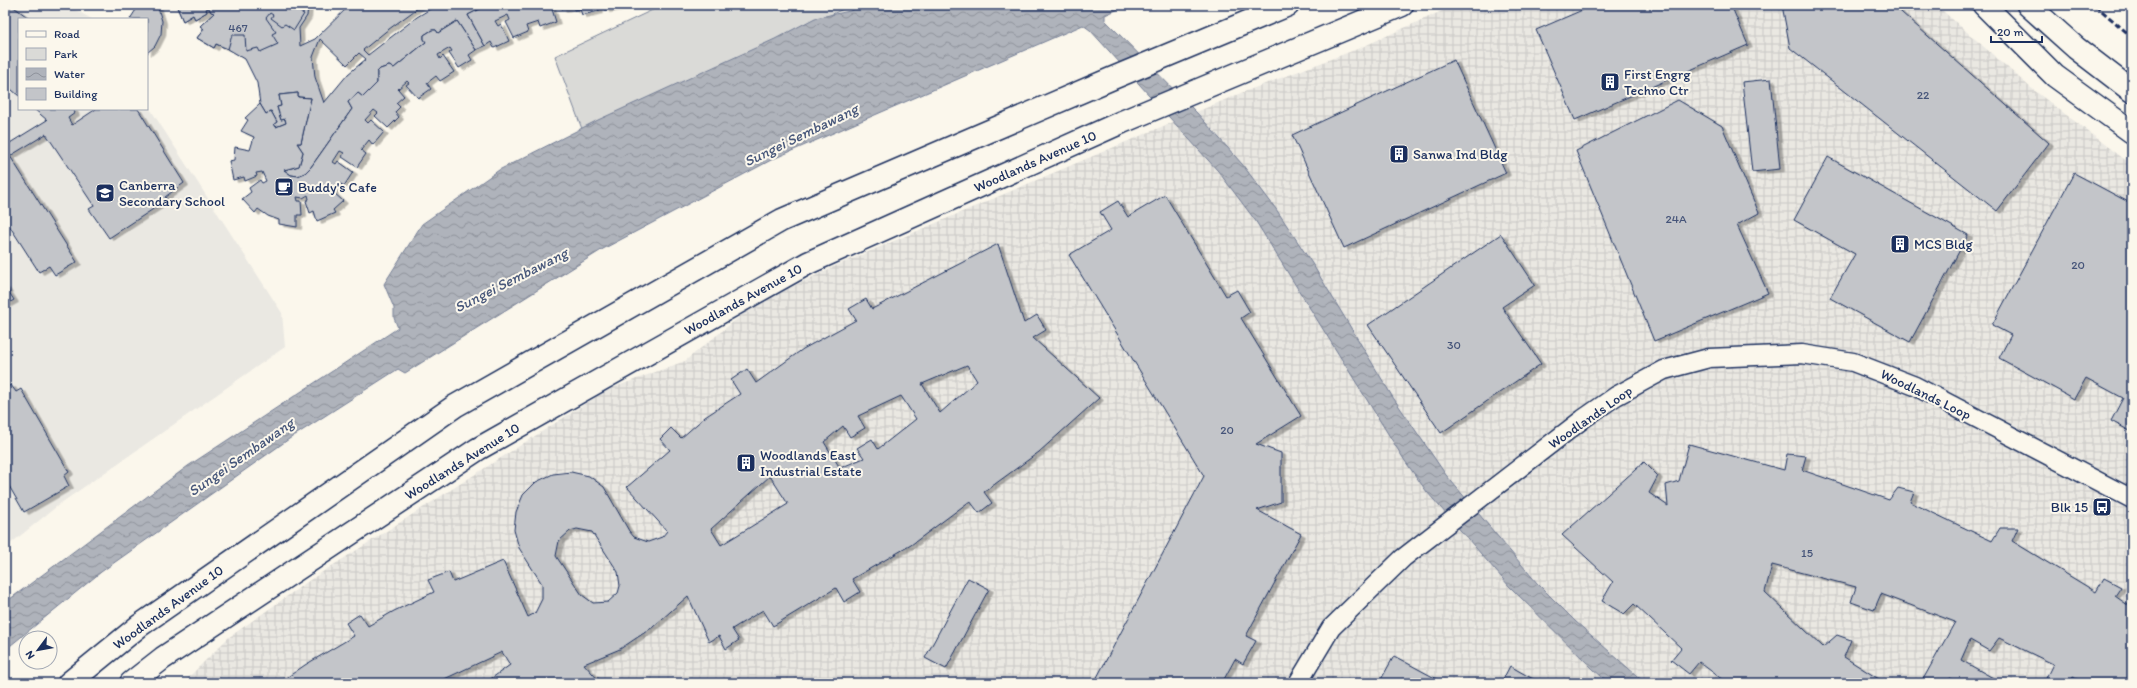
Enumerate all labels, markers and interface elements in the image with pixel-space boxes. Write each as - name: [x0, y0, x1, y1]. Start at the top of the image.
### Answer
- legend: [18, 18, 148, 110]
- scale bar: [1991, 18, 2042, 44]
- house number: 467: [228, 21, 248, 35]
- text: 20 m: [1997, 25, 2024, 39]
- text: Road: [54, 27, 80, 41]
- text: Park: [54, 47, 78, 61]
- place label: First Engrg Techno Ctr: [1624, 66, 1691, 99]
- text: Water: [54, 67, 85, 81]
- building icon: First Engrg Techno Ctr: [1599, 71, 1621, 93]
- text: Building: [54, 87, 98, 101]
- house number: 22: [1917, 88, 1930, 102]
- water label: Sungei Sembawang: [741, 99, 863, 170]
- street label: Woodlands Avenue 10: [971, 127, 1099, 196]
- building icon: Sanwa Ind Bldg: [1388, 143, 1410, 165]
- place label: Sanwa Ind Bldg: [1413, 146, 1508, 163]
- cafe icon: Buddy's Cafe: [273, 176, 295, 198]
- place label: Canberra Secondary School: [119, 177, 225, 210]
- place label: Buddy's Cafe: [298, 179, 377, 196]
- school or university icon: Canberra Secondary School: [94, 182, 116, 204]
- house number: 24A: [1665, 212, 1687, 226]
- building icon: MCS Bldg: [1889, 233, 1911, 255]
- place label: MCS Bldg: [1914, 236, 1974, 253]
- water label: Sungei Sembawang: [451, 243, 573, 316]
- house number: 20: [2071, 258, 2085, 272]
- street label: Woodlands Avenue 10: [681, 260, 805, 339]
- house number: 30: [1447, 338, 1461, 352]
- street label: Woodlands Loop: [1878, 365, 1974, 424]
- street label: Woodlands Loop: [1545, 382, 1636, 453]
- water label: Sungei Sembawang: [185, 413, 299, 500]
- street label: Woodlands Avenue 10: [402, 419, 523, 504]
- house number: 20: [1220, 423, 1234, 437]
- place label: Woodlands East Industrial Estate: [760, 447, 862, 480]
- building icon: Woodlands East Industrial Estate: [735, 452, 757, 474]
- bus stop icon: Blk 15: [2091, 496, 2113, 518]
- place label: Blk 15: [2051, 499, 2088, 516]
- house number: 15: [1801, 546, 1813, 560]
- street label: Woodlands Avenue 10: [110, 562, 227, 653]
- north arrow: [18, 630, 58, 670]
- text: N: [22, 648, 37, 662]

